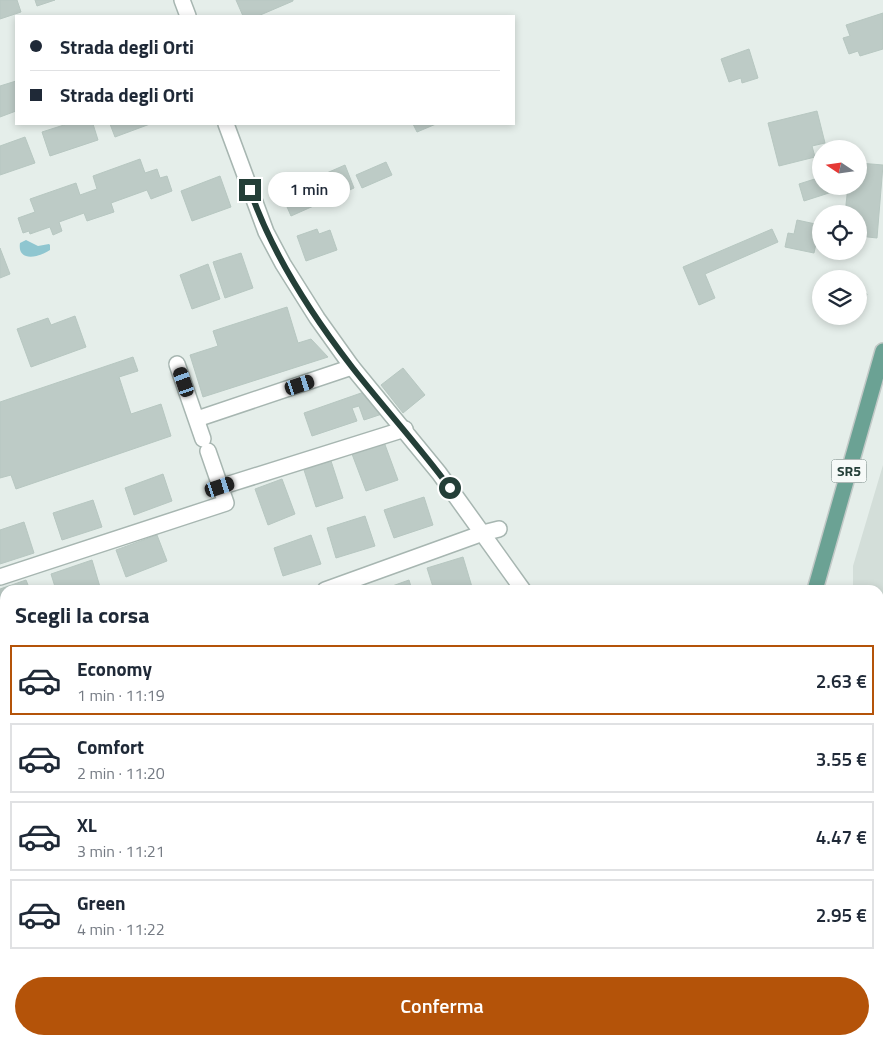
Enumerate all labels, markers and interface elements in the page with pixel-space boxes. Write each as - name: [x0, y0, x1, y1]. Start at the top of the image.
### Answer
- text: Strada degli Orti: [60, 32, 194, 61]
- text: Strada degli Orti: [60, 80, 194, 109]
- north arrow: [812, 140, 868, 195]
- map controls: [812, 140, 867, 325]
- callout: 1 min: [268, 172, 350, 208]
- text: 1 min: [290, 177, 328, 201]
- route end: [239, 179, 261, 201]
- button: locate: [812, 205, 867, 260]
- button: layers: [812, 270, 867, 325]
- car: [172, 365, 195, 399]
- car: [283, 373, 316, 397]
- road number: SR5: [832, 460, 866, 482]
- car: [203, 475, 236, 499]
- route start: [439, 477, 461, 499]
- text: Scegli la corsa: [15, 598, 149, 632]
- text: Economy: [77, 654, 152, 683]
- icon: car: [17, 658, 62, 703]
- text: 2.63 €: [816, 666, 867, 695]
- text: 1 min · 11:19: [77, 683, 165, 707]
- text: Comfort: [77, 732, 144, 761]
- icon: car: [17, 736, 62, 781]
- text: 3.55 €: [816, 744, 867, 773]
- text: 2 min · 11:20: [77, 761, 165, 785]
- text: XL: [77, 810, 97, 839]
- icon: car: [17, 814, 62, 859]
- text: 4.47 €: [816, 822, 867, 851]
- text: 3 min · 11:21: [77, 839, 165, 863]
- text: Green: [77, 888, 126, 917]
- icon: car: [17, 892, 62, 937]
- text: 2.95 €: [816, 900, 867, 929]
- text: 4 min · 11:22: [77, 917, 165, 941]
- button: Conferma: [15, 977, 869, 1035]

